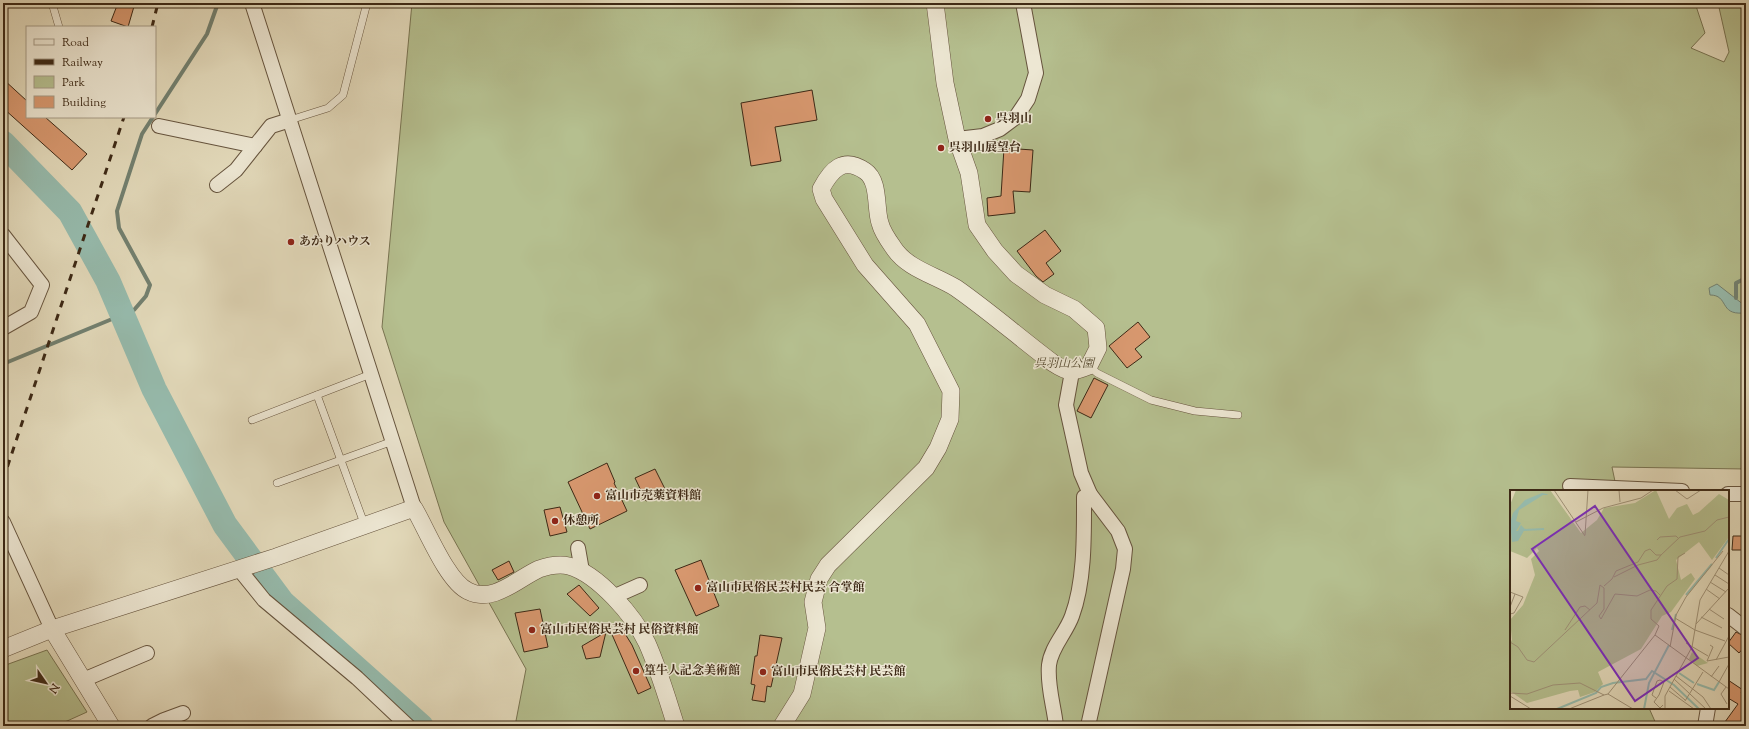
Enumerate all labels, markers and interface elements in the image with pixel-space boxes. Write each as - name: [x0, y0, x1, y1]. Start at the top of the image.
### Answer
- legend: [26, 26, 156, 118]
- text: Road: [62, 34, 89, 52]
- text: Railway: [62, 54, 103, 72]
- text: Park: [62, 74, 85, 92]
- text: Building: [62, 94, 106, 112]
- place label: 呉羽山: [996, 110, 1032, 128]
- marker: 呉羽山: [983, 114, 993, 124]
- place label: 呉羽山展望台: [949, 139, 1021, 157]
- marker: 呉羽山展望台: [936, 143, 946, 153]
- place label: あかりハウス: [299, 233, 371, 251]
- marker: あかりハウス: [286, 237, 296, 247]
- park label: 呉羽山公園: [1034, 355, 1096, 373]
- place label: 富山市売薬資料館: [605, 487, 701, 505]
- inset map: [1510, 490, 1729, 709]
- marker: 富山市売薬資料館: [592, 491, 602, 501]
- place label: 休憩所: [563, 512, 599, 530]
- marker: 休憩所: [550, 516, 560, 526]
- place label: 富山市民俗民芸村民芸 合掌館: [706, 579, 865, 597]
- marker: 富山市民俗民芸村民芸 合掌館: [693, 583, 703, 593]
- place label: 富山市民俗民芸村 民俗資料館: [540, 621, 699, 639]
- marker: 富山市民俗民芸村 民俗資料館: [527, 625, 537, 635]
- place label: 篁牛人記念美術館: [644, 662, 740, 680]
- north arrow: [26, 663, 66, 703]
- place label: 富山市民俗民芸村 民芸館: [771, 663, 906, 681]
- marker: 篁牛人記念美術館: [631, 666, 641, 676]
- marker: 富山市民俗民芸村 民芸館: [758, 667, 768, 677]
- text: N: [44, 679, 63, 696]

